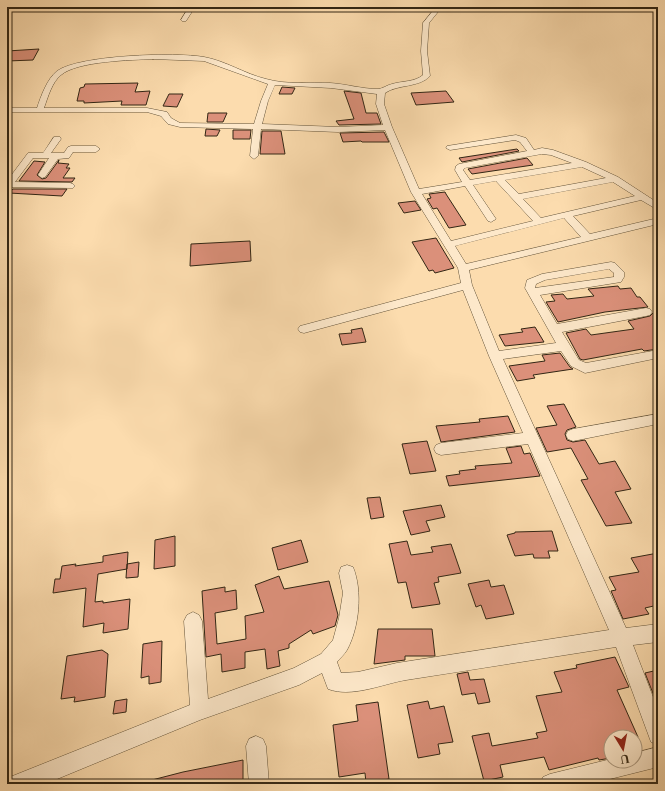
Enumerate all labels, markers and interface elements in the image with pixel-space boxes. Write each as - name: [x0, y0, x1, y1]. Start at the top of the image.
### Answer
- north arrow: [603, 729, 643, 769]
- text: U: [619, 751, 630, 767]

